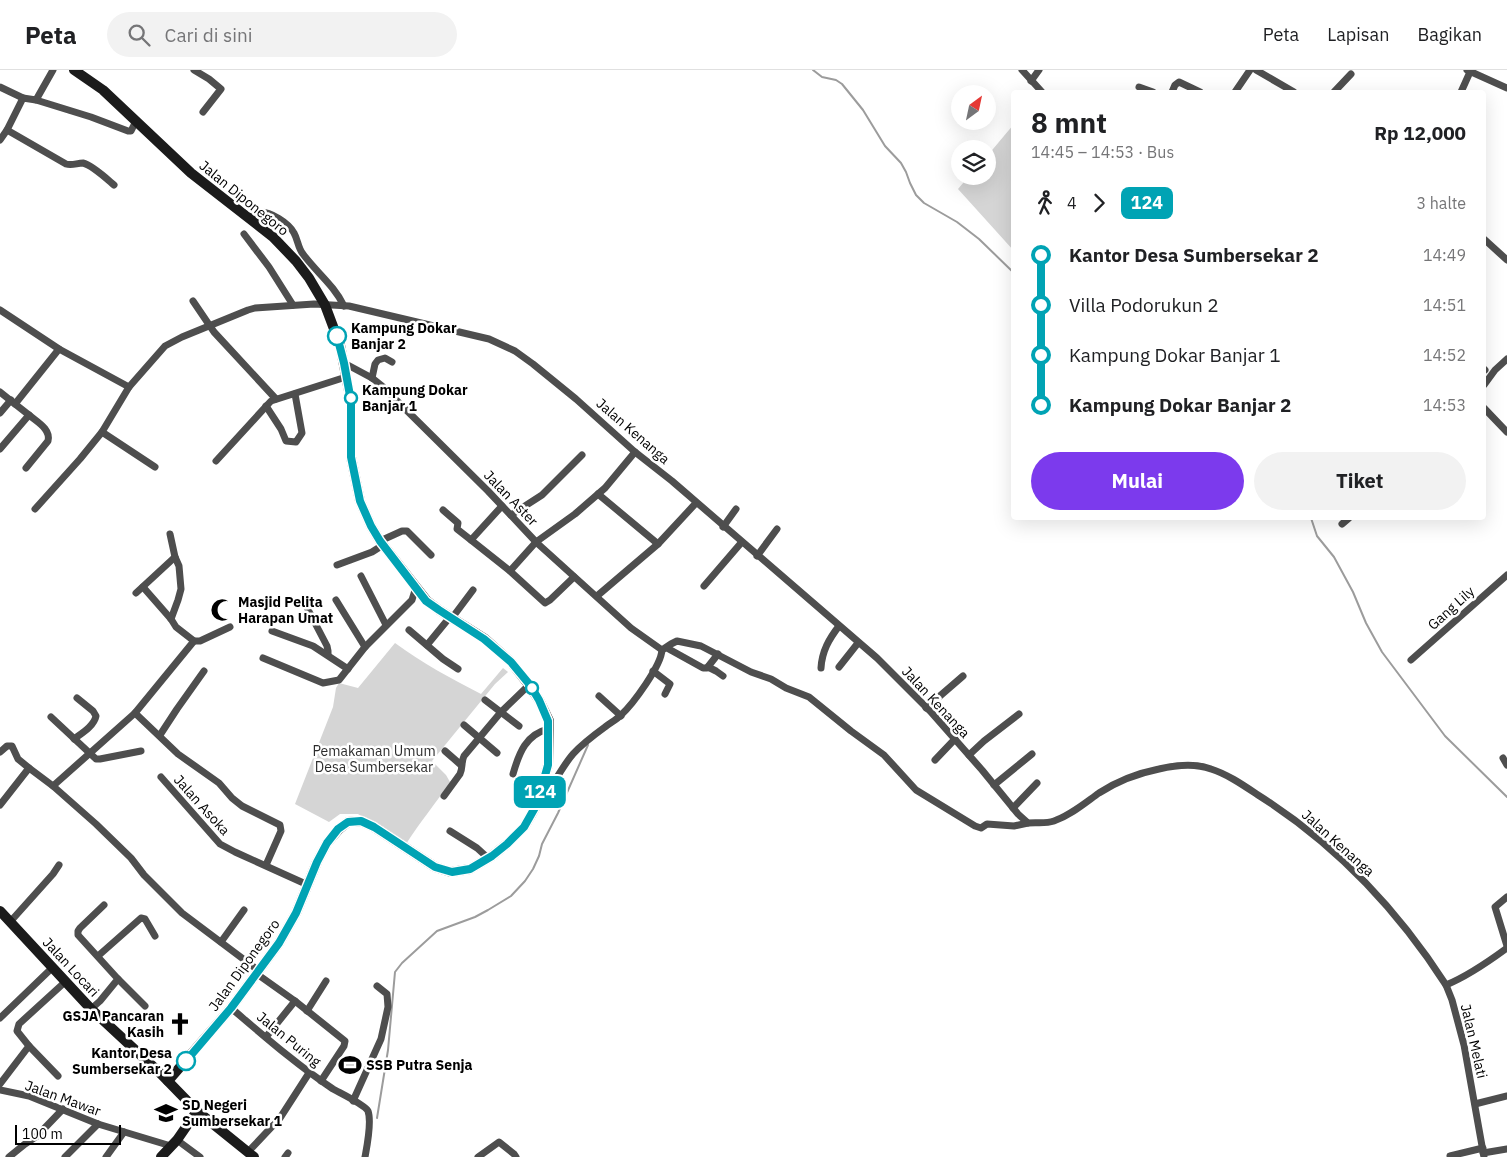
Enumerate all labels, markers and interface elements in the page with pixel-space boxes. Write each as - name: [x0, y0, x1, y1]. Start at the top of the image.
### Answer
- search box: [107, 12, 457, 57]
- text: Peta: [25, 19, 77, 51]
- icon: search: [125, 21, 153, 49]
- text: Cari di sini: [165, 23, 253, 47]
- text: Peta: [1263, 23, 1299, 46]
- text: Lapisan: [1327, 23, 1389, 46]
- text: Bagikan: [1417, 23, 1482, 46]
- north arrow: [951, 85, 996, 130]
- map controls: [951, 85, 996, 185]
- text: 8 mnt: [1031, 104, 1107, 141]
- text: Rp 12,000: [1374, 121, 1466, 145]
- button: layers: [951, 140, 996, 185]
- text: 14:45 – 14:53 · Bus: [1031, 142, 1174, 162]
- street label: Jalan Diponegoro: [196, 156, 292, 240]
- icon: walk: [1031, 189, 1059, 217]
- icon: forward: [1085, 189, 1113, 217]
- text: 124: [1131, 191, 1163, 214]
- text: 4: [1067, 193, 1077, 213]
- text: 3 halte: [1416, 193, 1466, 213]
- text: Kantor Desa Sumbersekar 2: [1069, 243, 1319, 267]
- text: 14:49: [1423, 245, 1466, 265]
- text: Villa Podorukun 2: [1069, 293, 1219, 317]
- text: 14:51: [1423, 295, 1466, 315]
- place label: Kampung Dokar Banjar 2: [351, 319, 457, 353]
- marker: Kampung Dokar Banjar 2: [327, 326, 347, 346]
- text: Kampung Dokar Banjar 1: [1069, 343, 1281, 367]
- text: 14:52: [1423, 345, 1466, 365]
- place label: Kampung Dokar Banjar 1: [362, 381, 468, 415]
- marker: Kampung Dokar Banjar 1: [344, 391, 358, 405]
- text: Kampung Dokar Banjar 2: [1069, 393, 1292, 417]
- street label: Jalan Kenanga: [593, 394, 674, 468]
- text: 14:53: [1423, 395, 1466, 415]
- button: Mulai: [1031, 452, 1244, 510]
- button: Tiket: [1254, 452, 1466, 510]
- street label: Jalan Aster: [480, 466, 542, 530]
- street label: Gang Lily: [1424, 582, 1478, 634]
- place label: Masjid Pelita Harapan Umat: [238, 593, 333, 627]
- mosque icon: Masjid Pelita Harapan Umat: [209, 597, 235, 623]
- street label: Jalan Kenanga: [898, 662, 974, 742]
- unlabelled marker: [525, 681, 539, 695]
- park label: Pemakaman Umum Desa Sumbersekar: [312, 742, 436, 776]
- street label: Jalan Asoka: [170, 771, 234, 839]
- line badge: 124: [511, 776, 569, 808]
- text: 124: [524, 780, 556, 803]
- street label: Jalan Kenanga: [1298, 806, 1378, 881]
- street label: Jalan Diponegoro: [204, 915, 284, 1015]
- street label: Jalan Locari: [39, 933, 103, 1001]
- street label: Jalan Melati: [1457, 1002, 1491, 1080]
- place label: GSJA Pancaran Kasih: [63, 1007, 164, 1041]
- street label: Jalan Puring: [253, 1008, 325, 1071]
- church icon: GSJA Pancaran Kasih: [167, 1011, 193, 1037]
- place label: Kantor Desa Sumbersekar 2: [72, 1044, 172, 1078]
- marker: Kantor Desa Sumbersekar 2: [176, 1051, 196, 1071]
- sports icon: SSB Putra Senja: [337, 1052, 363, 1078]
- place label: SSB Putra Senja: [366, 1056, 472, 1074]
- street label: Jalan Mawar: [23, 1076, 103, 1120]
- place label: SD Negeri Sumbersekar 1: [182, 1096, 283, 1130]
- school or university icon: SD Negeri Sumbersekar 1: [153, 1100, 179, 1126]
- scale bar: [15, 1122, 121, 1145]
- text: 100 m: [22, 1125, 63, 1143]

